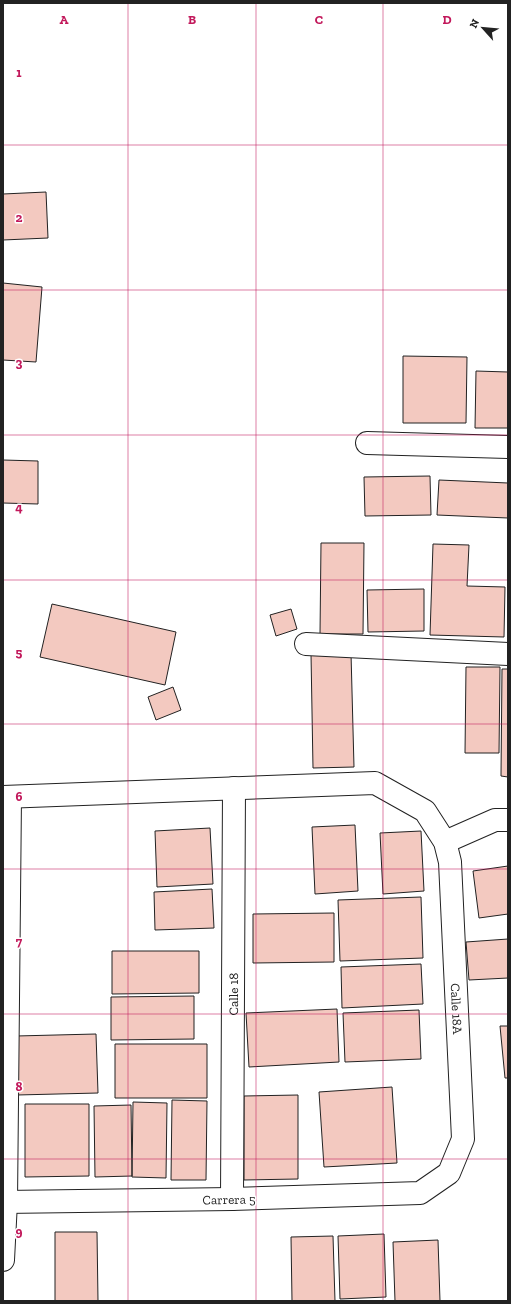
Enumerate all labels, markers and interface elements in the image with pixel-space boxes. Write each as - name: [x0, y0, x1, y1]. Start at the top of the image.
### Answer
- north arrow: [463, 8, 503, 48]
- text: A: [60, 12, 69, 27]
- text: B: [188, 12, 196, 27]
- text: C: [315, 12, 323, 27]
- text: D: [442, 12, 452, 27]
- text: N: [467, 16, 483, 30]
- text: 1: [16, 65, 22, 80]
- text: 2: [16, 210, 23, 225]
- text: 3: [16, 355, 23, 370]
- text: 4: [15, 500, 23, 515]
- text: 5: [16, 645, 23, 660]
- text: 6: [16, 789, 23, 804]
- text: 7: [16, 934, 23, 949]
- street label: Calle 18: [226, 973, 241, 1015]
- street label: Calle 18A: [448, 983, 465, 1035]
- text: 8: [15, 1079, 23, 1094]
- street label: Carrera 5: [202, 1192, 256, 1207]
- text: 9: [16, 1224, 23, 1239]

